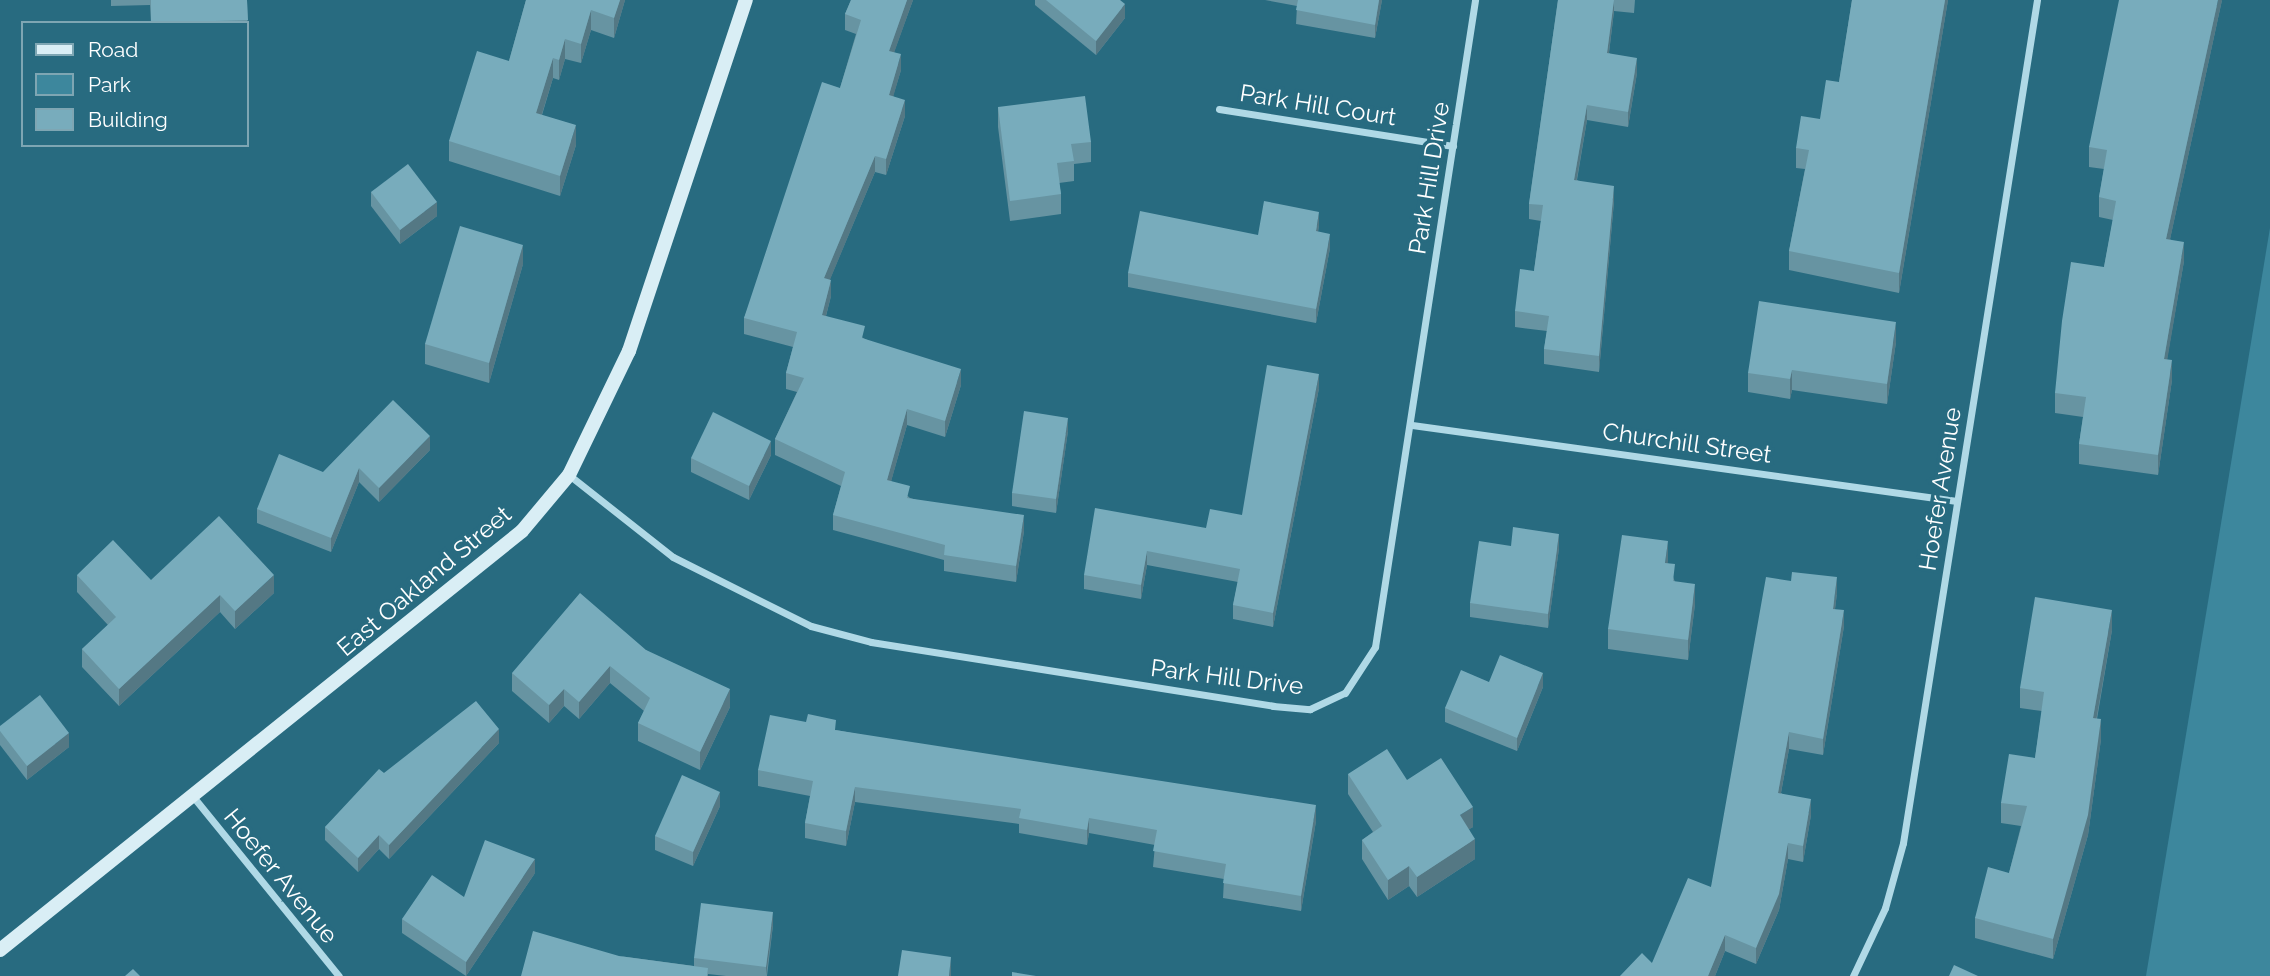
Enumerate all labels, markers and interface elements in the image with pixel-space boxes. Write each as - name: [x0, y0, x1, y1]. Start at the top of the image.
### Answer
- legend: [21, 21, 248, 147]
- text: Road: [88, 37, 138, 62]
- text: Park: [88, 72, 131, 97]
- street label: Park Hill Court: [1237, 78, 1399, 132]
- street label: Park Hill Drive: [1403, 99, 1455, 257]
- text: Building: [88, 107, 168, 132]
- street label: Hoefer Avenue: [1913, 405, 1967, 573]
- street label: Churchill Street: [1600, 417, 1774, 469]
- street label: East Oakland Street: [331, 500, 517, 662]
- street label: Park Hill Drive: [1149, 653, 1305, 701]
- street label: Hoefer Avenue: [218, 802, 344, 950]

